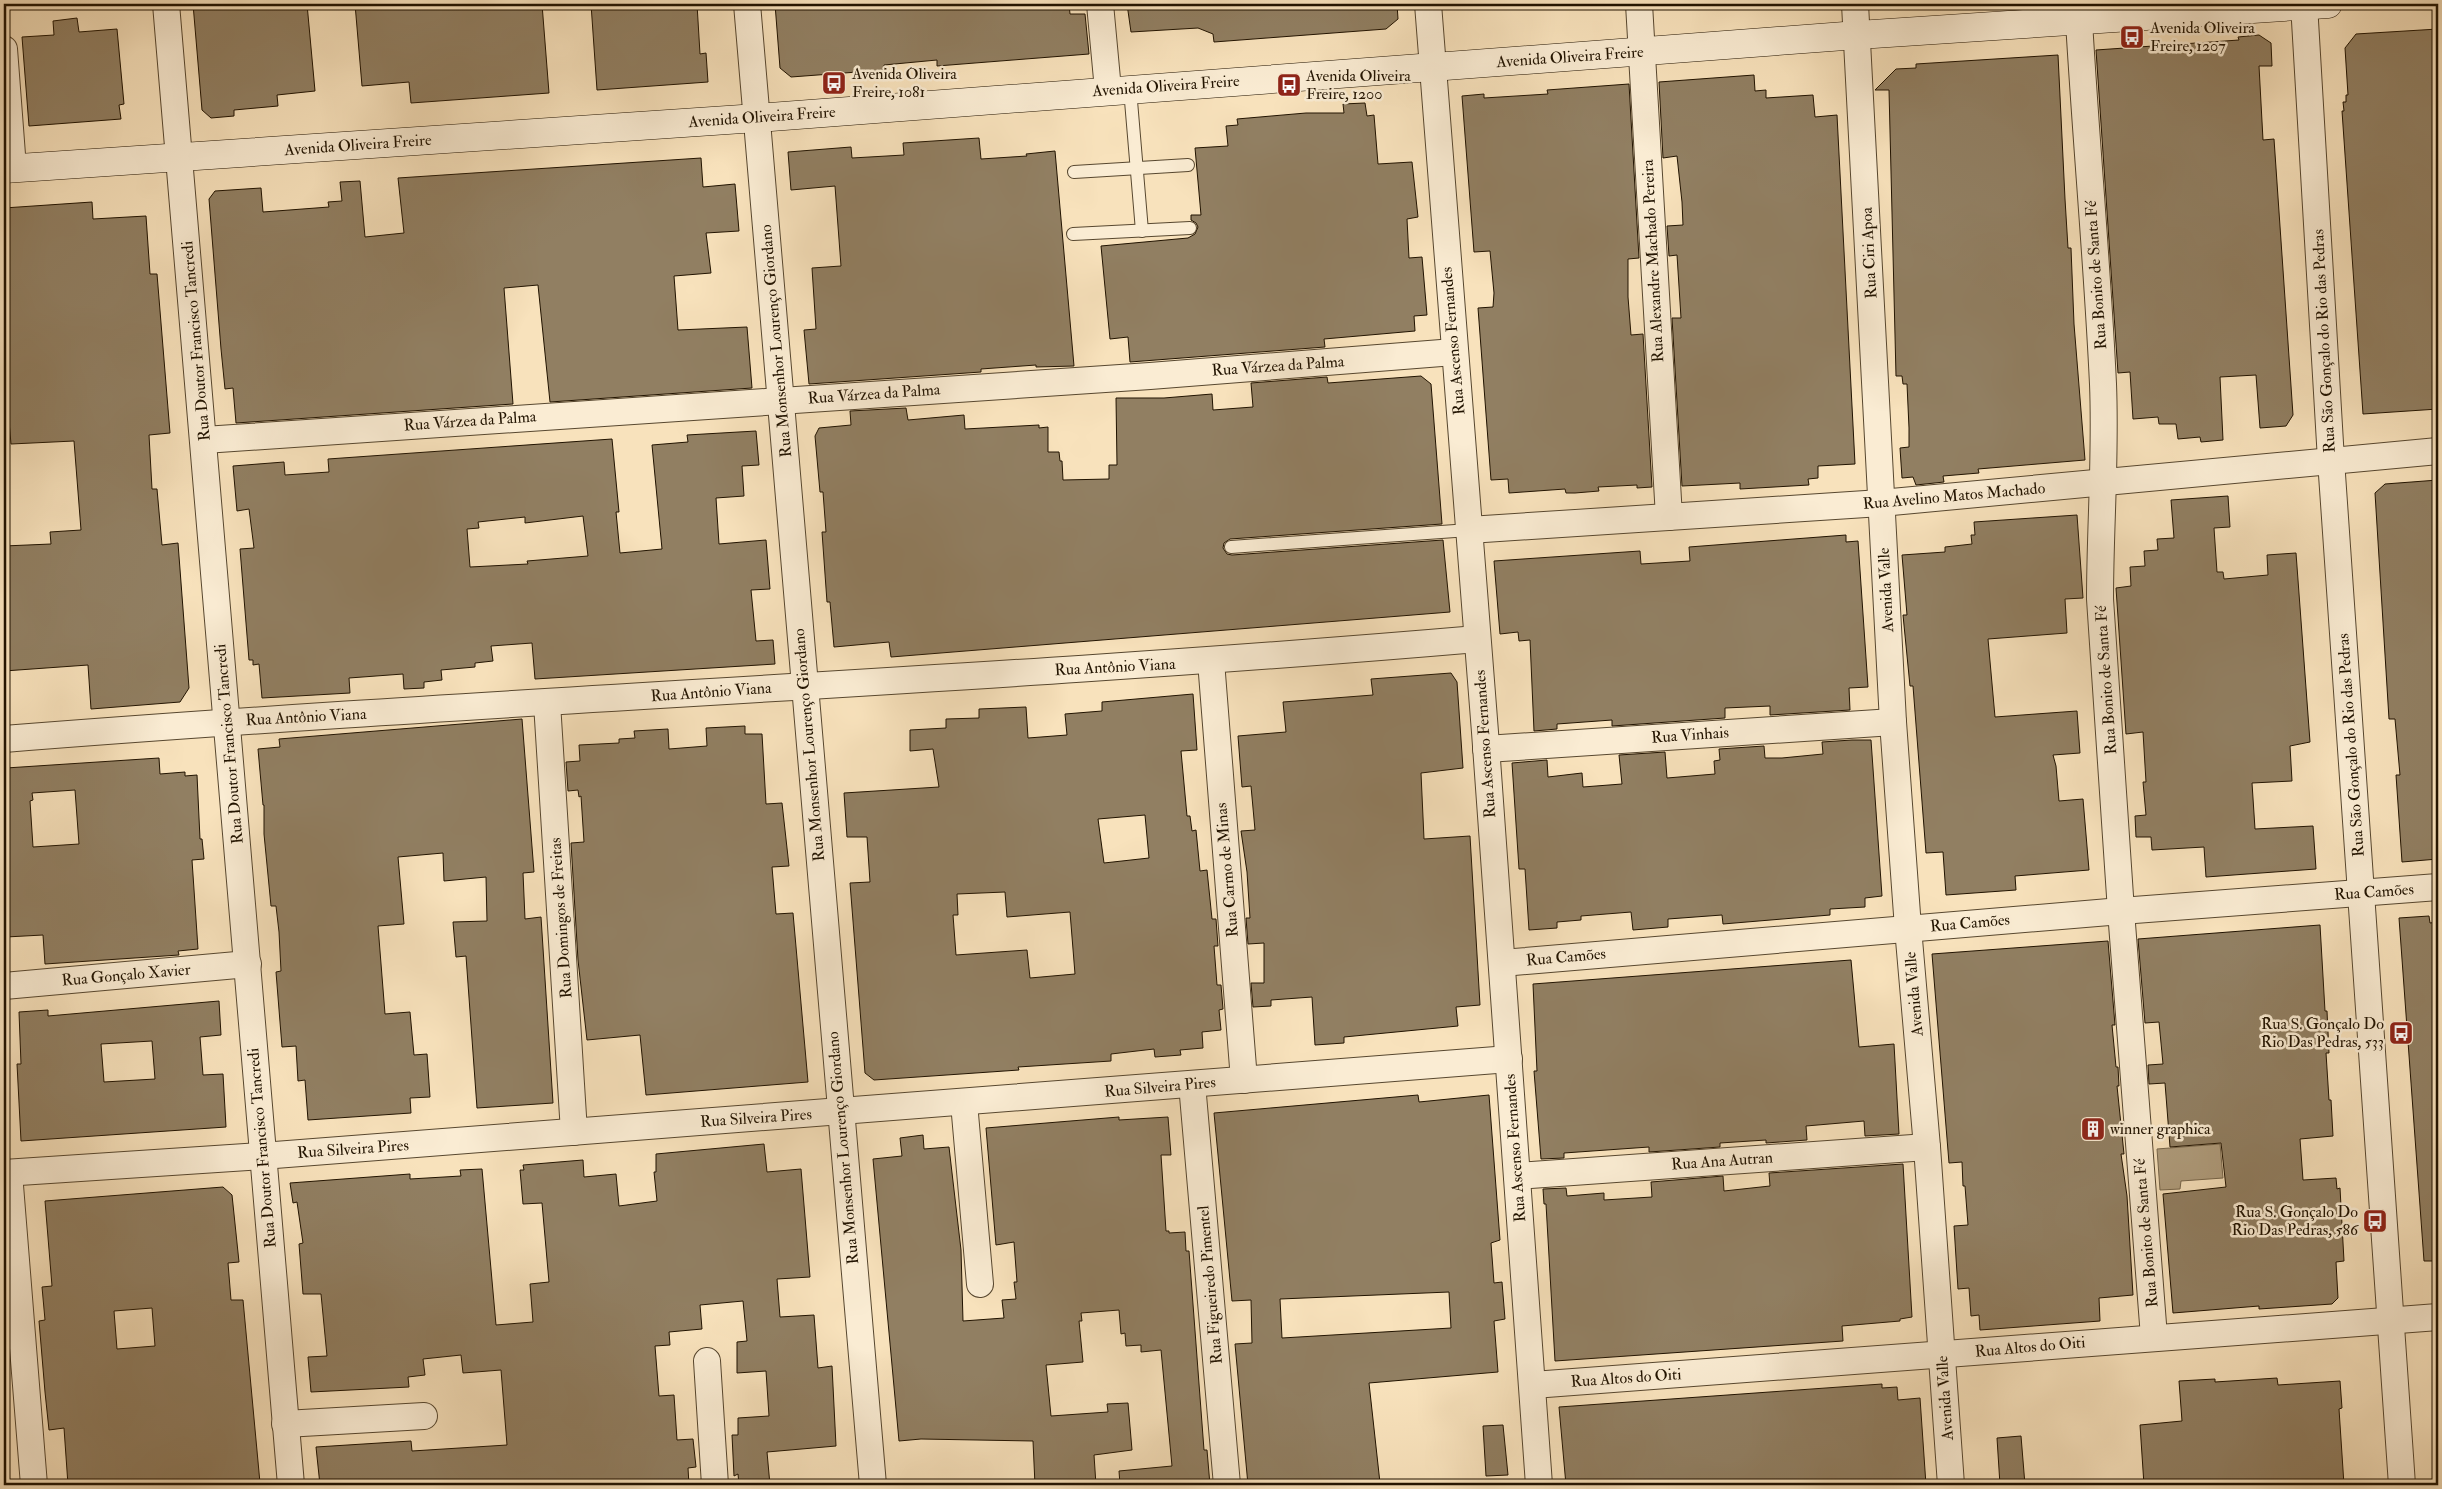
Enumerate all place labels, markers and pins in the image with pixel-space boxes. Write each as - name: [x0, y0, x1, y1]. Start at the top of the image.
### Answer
- place label: Avenida Oliveira Freire, 1207: [2149, 18, 2255, 56]
- bus stop icon: Avenida Oliveira Freire, 1207: [2119, 24, 2145, 50]
- place label: Avenida Oliveira Freire, 1081: [851, 64, 957, 102]
- place label: Avenida Oliveira Freire, 1200: [1305, 66, 1411, 104]
- bus stop icon: Avenida Oliveira Freire, 1081: [821, 70, 847, 96]
- bus stop icon: Avenida Oliveira Freire, 1200: [1276, 72, 1302, 98]
- place label: Rua S. Gonçalo Do Rio Das Pedras, 533: [2261, 1014, 2384, 1052]
- bus stop icon: Rua S. Gonçalo Do Rio Das Pedras, 533: [2388, 1020, 2414, 1046]
- building icon: winner graphica: [2080, 1116, 2106, 1142]
- place label: winner graphica: [2110, 1119, 2211, 1140]
- place label: Rua S. Gonçalo Do Rio Das Pedras, 586: [2232, 1202, 2359, 1240]
- bus stop icon: Rua S. Gonçalo Do Rio Das Pedras, 586: [2362, 1208, 2388, 1234]

